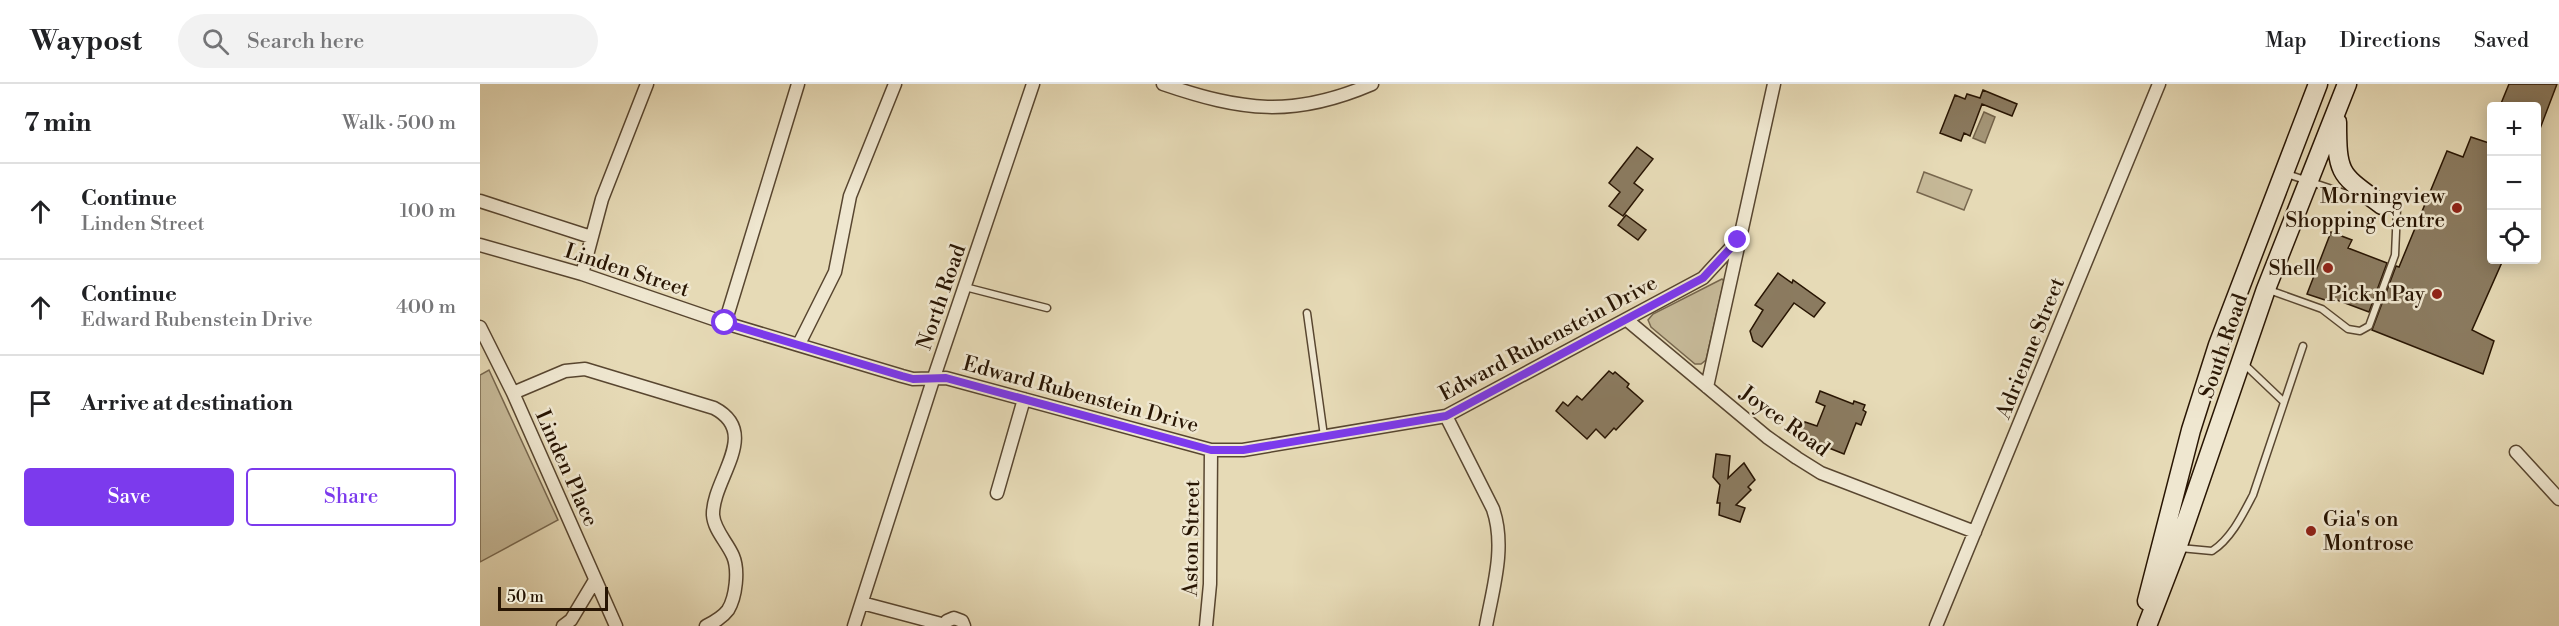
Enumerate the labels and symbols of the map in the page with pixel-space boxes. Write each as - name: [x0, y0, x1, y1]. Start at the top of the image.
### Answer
- place label: Morningview Shopping Centre: [2285, 184, 2446, 234]
- marker: Morningview Shopping Centre: [2450, 201, 2464, 215]
- route end: [1724, 226, 1750, 252]
- street label: Linden Street: [561, 239, 693, 304]
- street label: North Road: [912, 241, 972, 354]
- place label: Shell: [2268, 256, 2316, 282]
- marker: Shell: [2321, 261, 2335, 275]
- street label: Edward Rubenstein Drive: [1435, 270, 1662, 407]
- street label: Adrienne Street: [1990, 273, 2071, 424]
- place label: Pick n Pay: [2327, 282, 2426, 308]
- marker: Pick n Pay: [2430, 287, 2444, 301]
- street label: South Road: [2194, 290, 2254, 402]
- route start: [711, 309, 737, 335]
- street label: Edward Rubenstein Drive: [960, 351, 1202, 439]
- street label: Joyce Road: [1734, 380, 1834, 463]
- street label: Linden Place: [529, 406, 603, 531]
- street label: Aston Street: [1178, 479, 1206, 598]
- place label: Gia's on Montrose: [2323, 507, 2414, 557]
- marker: Gia's on Montrose: [2304, 524, 2318, 538]
- scale bar: [498, 584, 608, 612]

